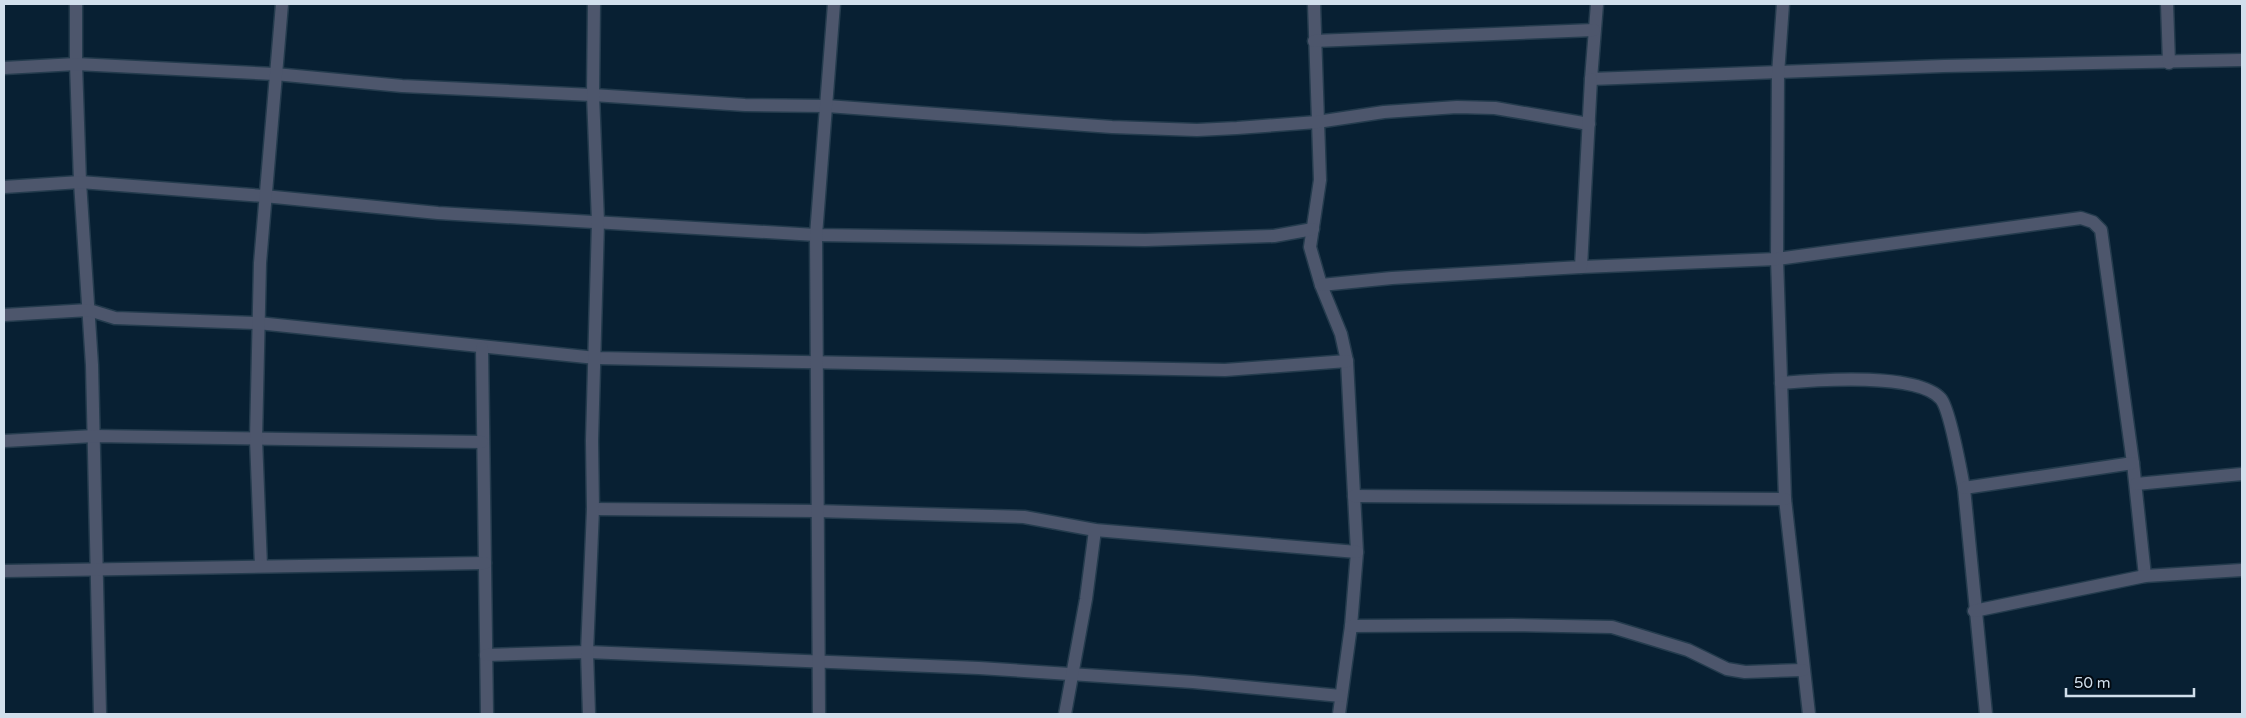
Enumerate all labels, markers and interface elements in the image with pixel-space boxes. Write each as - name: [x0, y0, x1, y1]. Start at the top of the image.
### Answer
- scale bar: [2066, 666, 2194, 698]
- text: 50 m: [2074, 674, 2111, 692]

